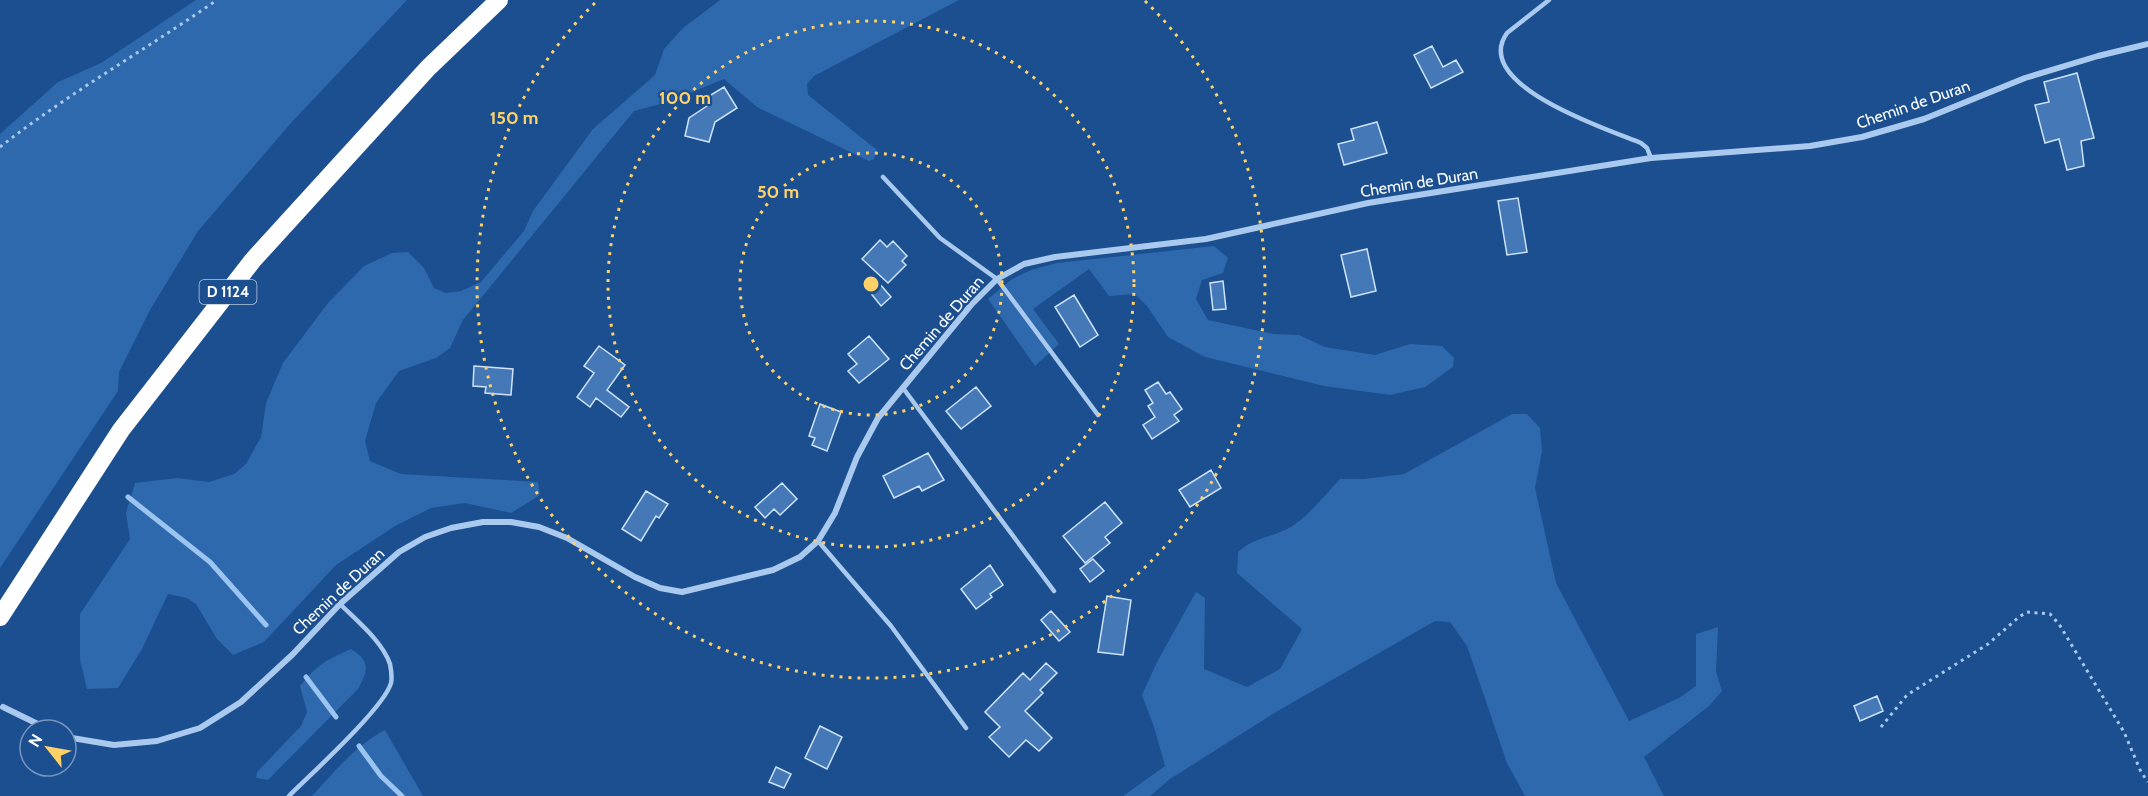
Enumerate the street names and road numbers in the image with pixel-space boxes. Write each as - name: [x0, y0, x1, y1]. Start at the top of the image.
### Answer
- street label: Chemin de Duran: [1854, 76, 1972, 133]
- street label: Chemin de Duran: [1359, 164, 1479, 201]
- street label: Chemin de Duran: [895, 272, 988, 374]
- road number: D 1124: [200, 280, 256, 304]
- street label: Chemin de Duran: [288, 544, 388, 639]

